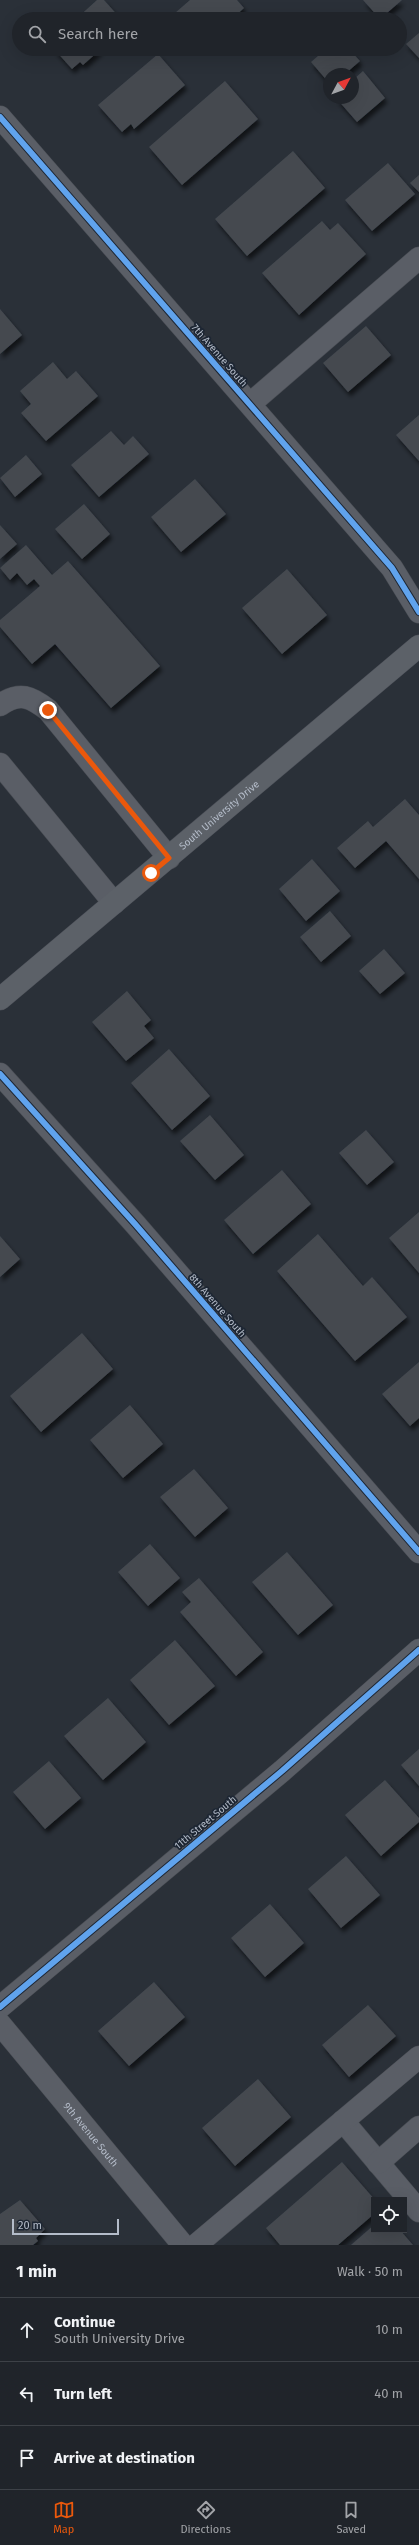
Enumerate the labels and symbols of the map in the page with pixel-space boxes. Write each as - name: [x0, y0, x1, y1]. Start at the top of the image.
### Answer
- north arrow: [323, 68, 359, 104]
- street label: 7th Avenue South: [189, 322, 250, 389]
- route end: [39, 701, 57, 719]
- street label: South University Drive: [177, 778, 262, 853]
- route start: [142, 864, 160, 882]
- street label: 8th Avenue South: [186, 1272, 248, 1340]
- street label: 11th Street South: [172, 1793, 239, 1852]
- street label: 9th Avenue South: [60, 2100, 121, 2169]
- scale bar: [12, 2217, 119, 2236]

